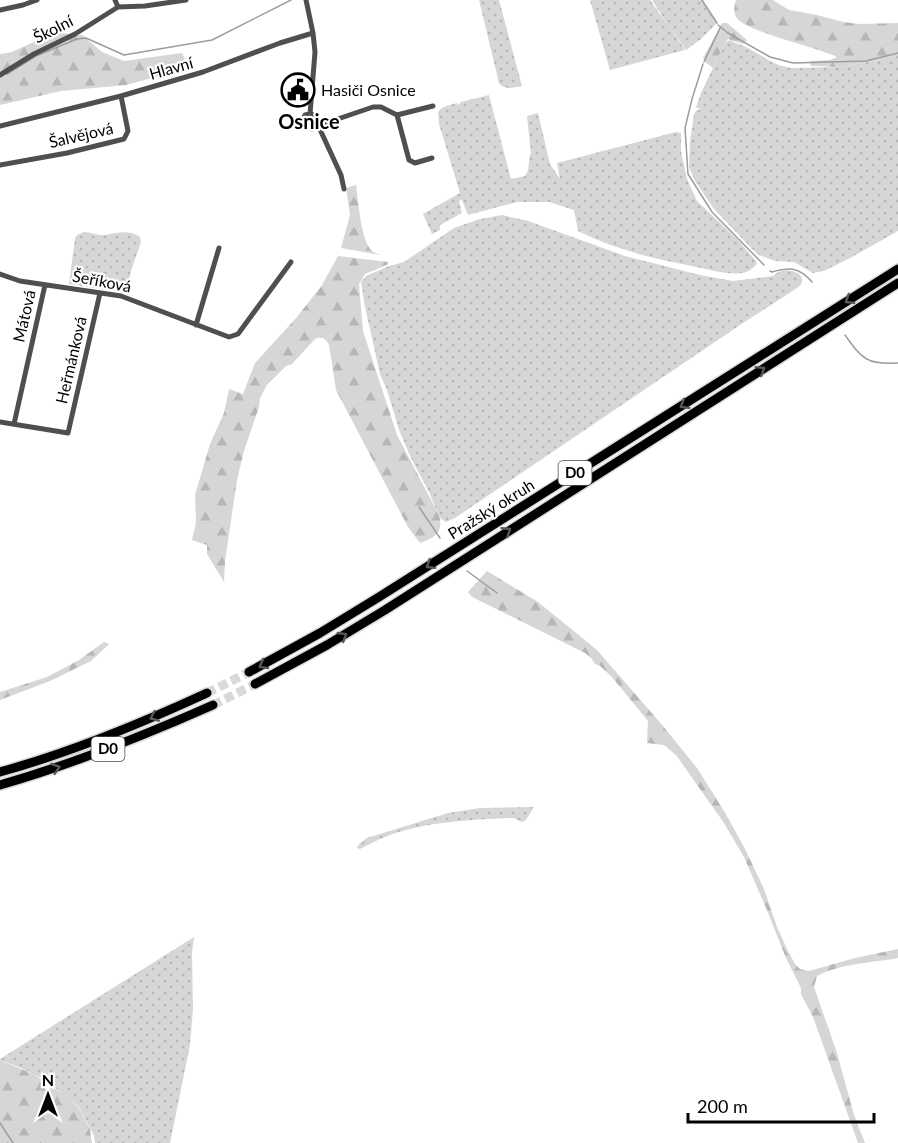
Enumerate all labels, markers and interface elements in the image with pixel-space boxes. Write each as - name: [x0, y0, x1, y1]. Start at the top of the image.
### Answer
- street label: Školní: [30, 10, 77, 47]
- street label: Hlavní: [147, 52, 196, 83]
- public building icon: Hasiči Osnice: [280, 72, 316, 108]
- place label: Hasiči Osnice: [321, 80, 416, 99]
- district label: Osnice: [278, 109, 340, 133]
- street label: Šalvějová: [47, 118, 115, 151]
- street label: Šeříková: [71, 265, 133, 296]
- street label: Mátová: [8, 288, 39, 344]
- one-way arrow: [844, 293, 855, 304]
- street label: Heřmánková: [51, 314, 90, 405]
- one-way arrow: [754, 367, 765, 378]
- one-way arrow: [680, 397, 690, 409]
- road number: D0: [558, 461, 592, 485]
- street label: Pražský okruh: [444, 474, 537, 543]
- one-way arrow: [500, 527, 511, 538]
- one-way arrow: [426, 557, 436, 569]
- one-way arrow: [337, 631, 347, 643]
- one-way arrow: [259, 657, 269, 669]
- one-way arrow: [150, 710, 161, 722]
- road number: D0: [92, 737, 124, 761]
- one-way arrow: [50, 763, 61, 775]
- north arrow: [18, 1065, 78, 1125]
- text: N: [42, 1070, 54, 1089]
- scale bar: [688, 1086, 874, 1124]
- text: 200 m: [697, 1095, 748, 1117]

